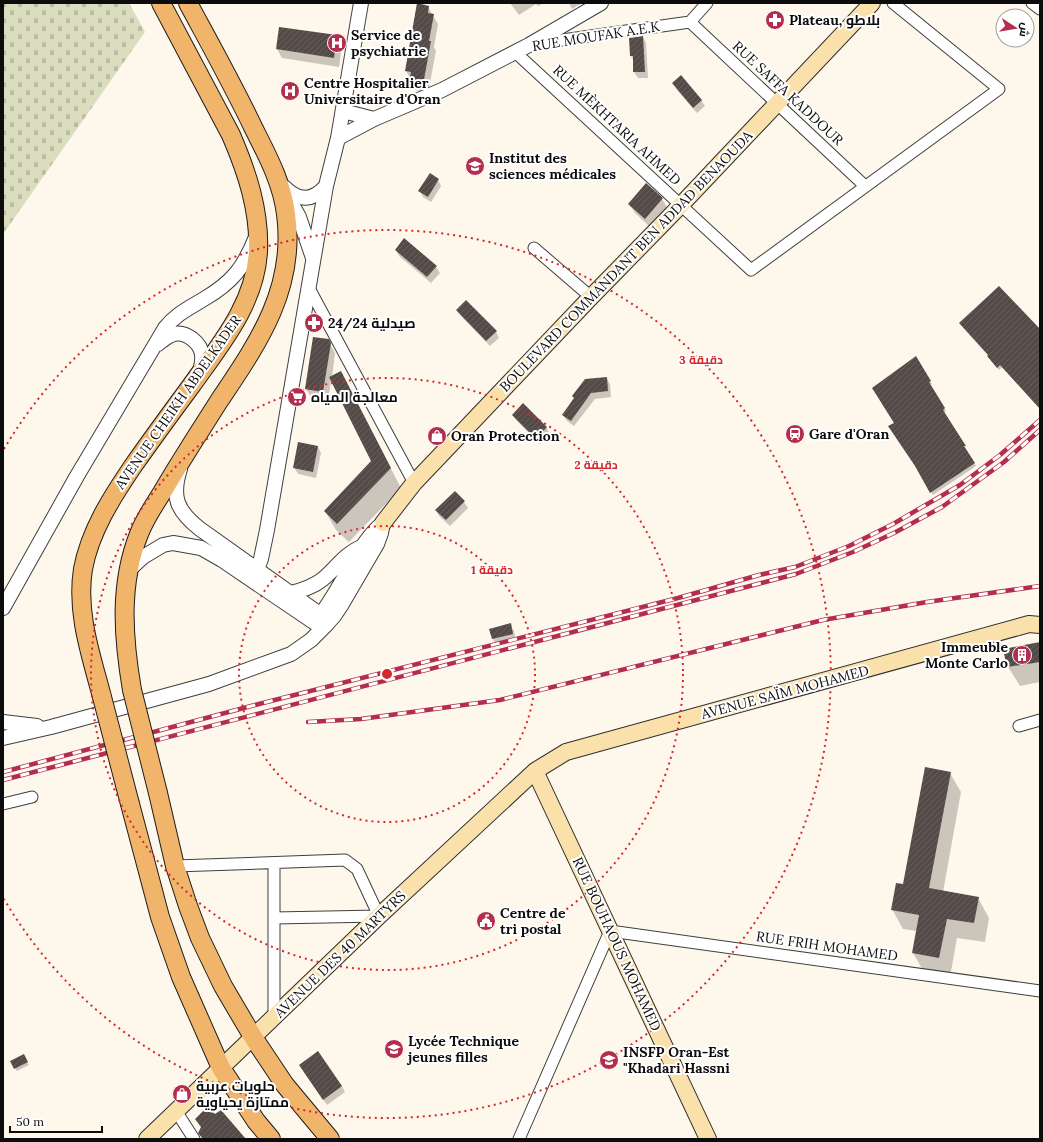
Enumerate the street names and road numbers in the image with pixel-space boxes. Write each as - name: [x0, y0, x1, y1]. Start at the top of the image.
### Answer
- street label: RUE MOUFAK A.E.K: [531, 17, 662, 55]
- street label: RUE SAFFA KADDOUR: [729, 37, 847, 149]
- street label: RUE MÈKHTARIA AHMED: [549, 61, 685, 189]
- street label: BOULEVARD COMMANDANT BEN ADDAD BENAOUDA: [496, 126, 756, 395]
- street label: AVENUE CHEIKH ABDELKADER: [110, 311, 245, 493]
- street label: AVENUE SAÏM MOHAMED: [698, 661, 871, 723]
- street label: RUE BOUHAOUS MOHAMED: [569, 854, 665, 1034]
- street label: AVENUE DES 40 MARTYRS: [270, 887, 409, 1022]
- street label: RUE FRIH MOHAMED: [755, 927, 899, 965]

